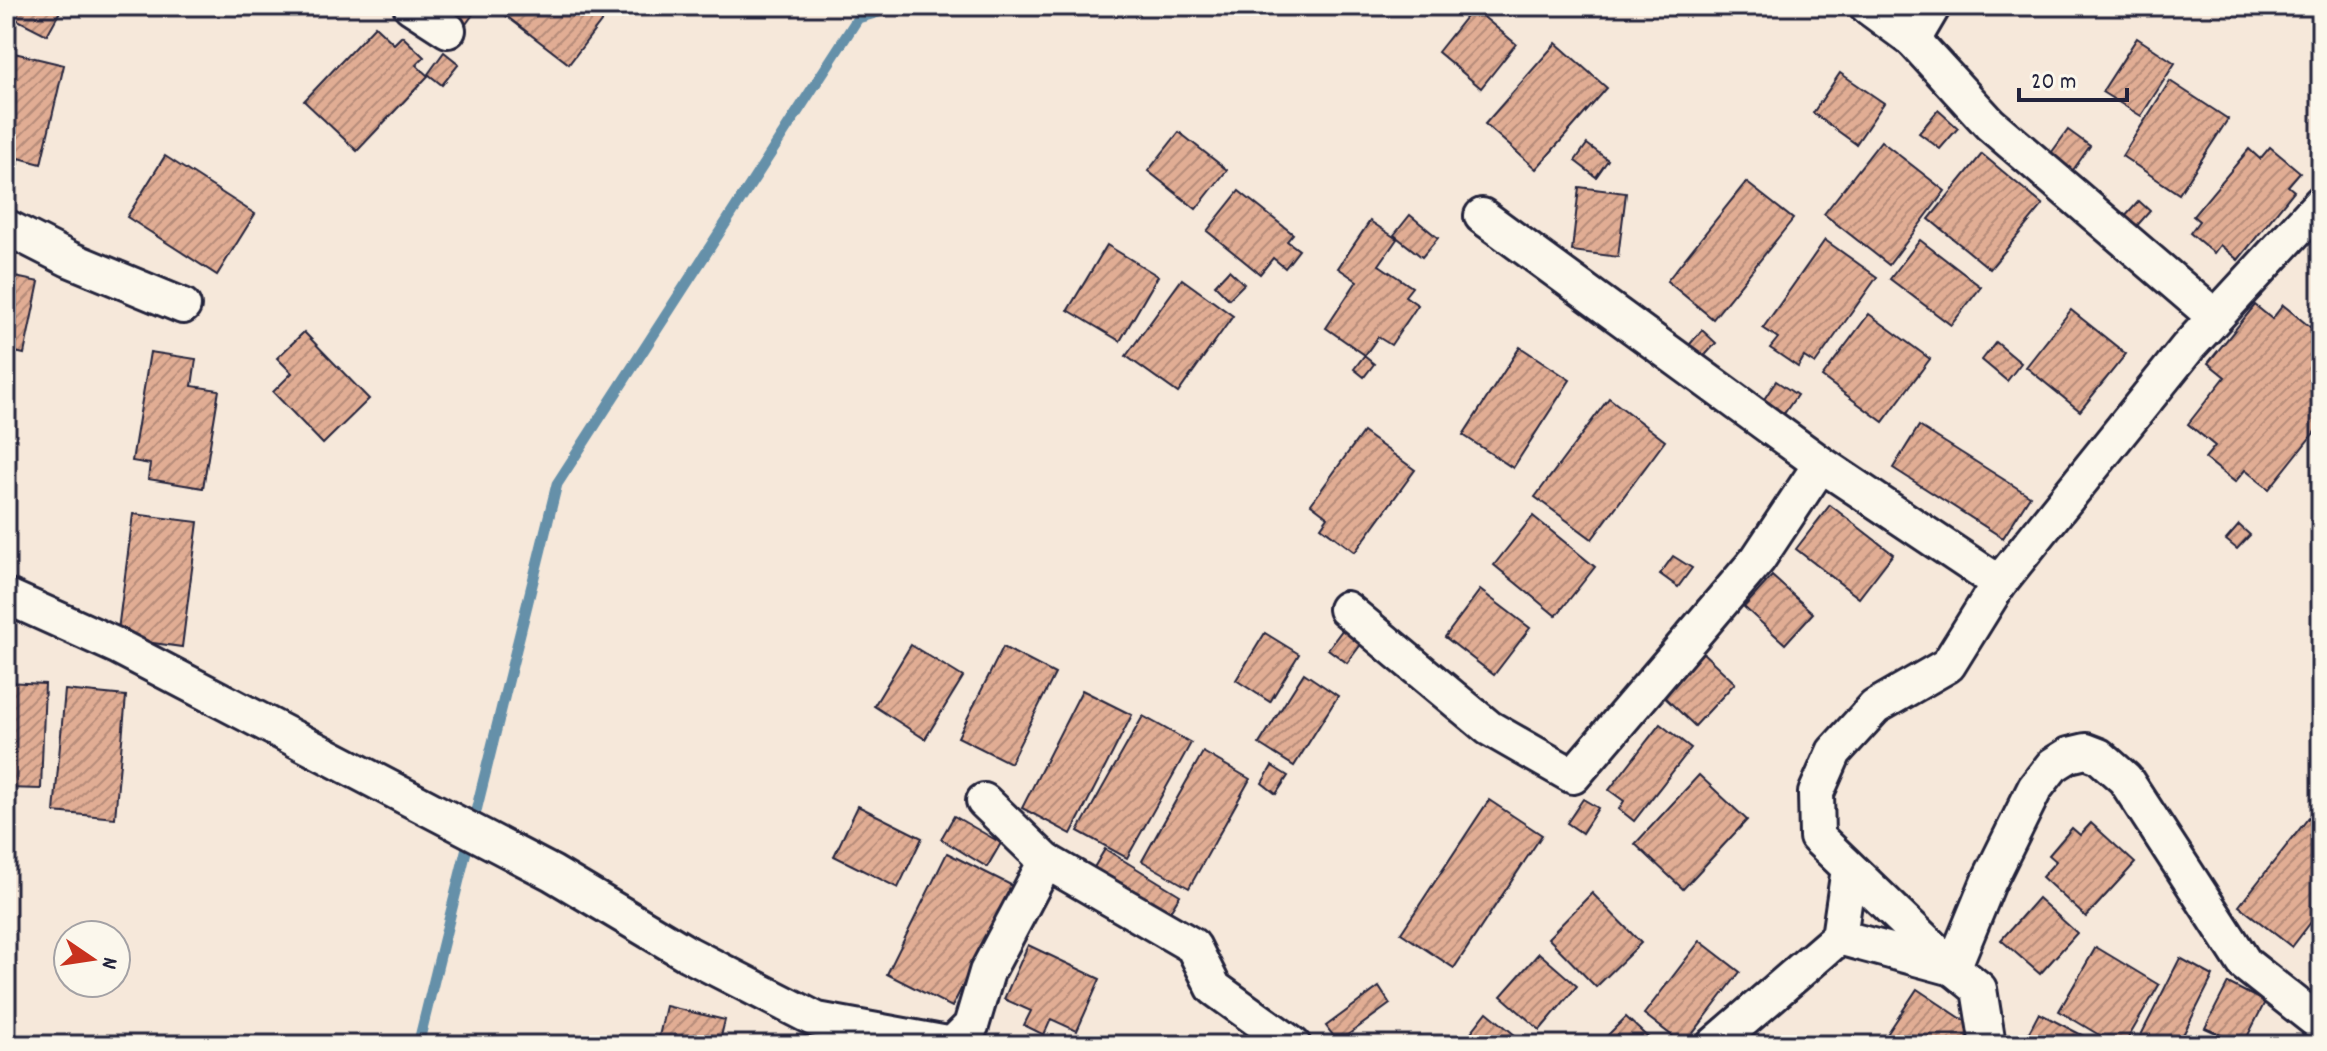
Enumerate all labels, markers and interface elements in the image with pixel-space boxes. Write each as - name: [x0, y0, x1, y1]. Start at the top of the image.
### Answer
- scale bar: [2019, 52, 2127, 102]
- text: 20 m: [2031, 66, 2077, 100]
- north arrow: [52, 919, 132, 999]
- text: N: [92, 954, 124, 972]

